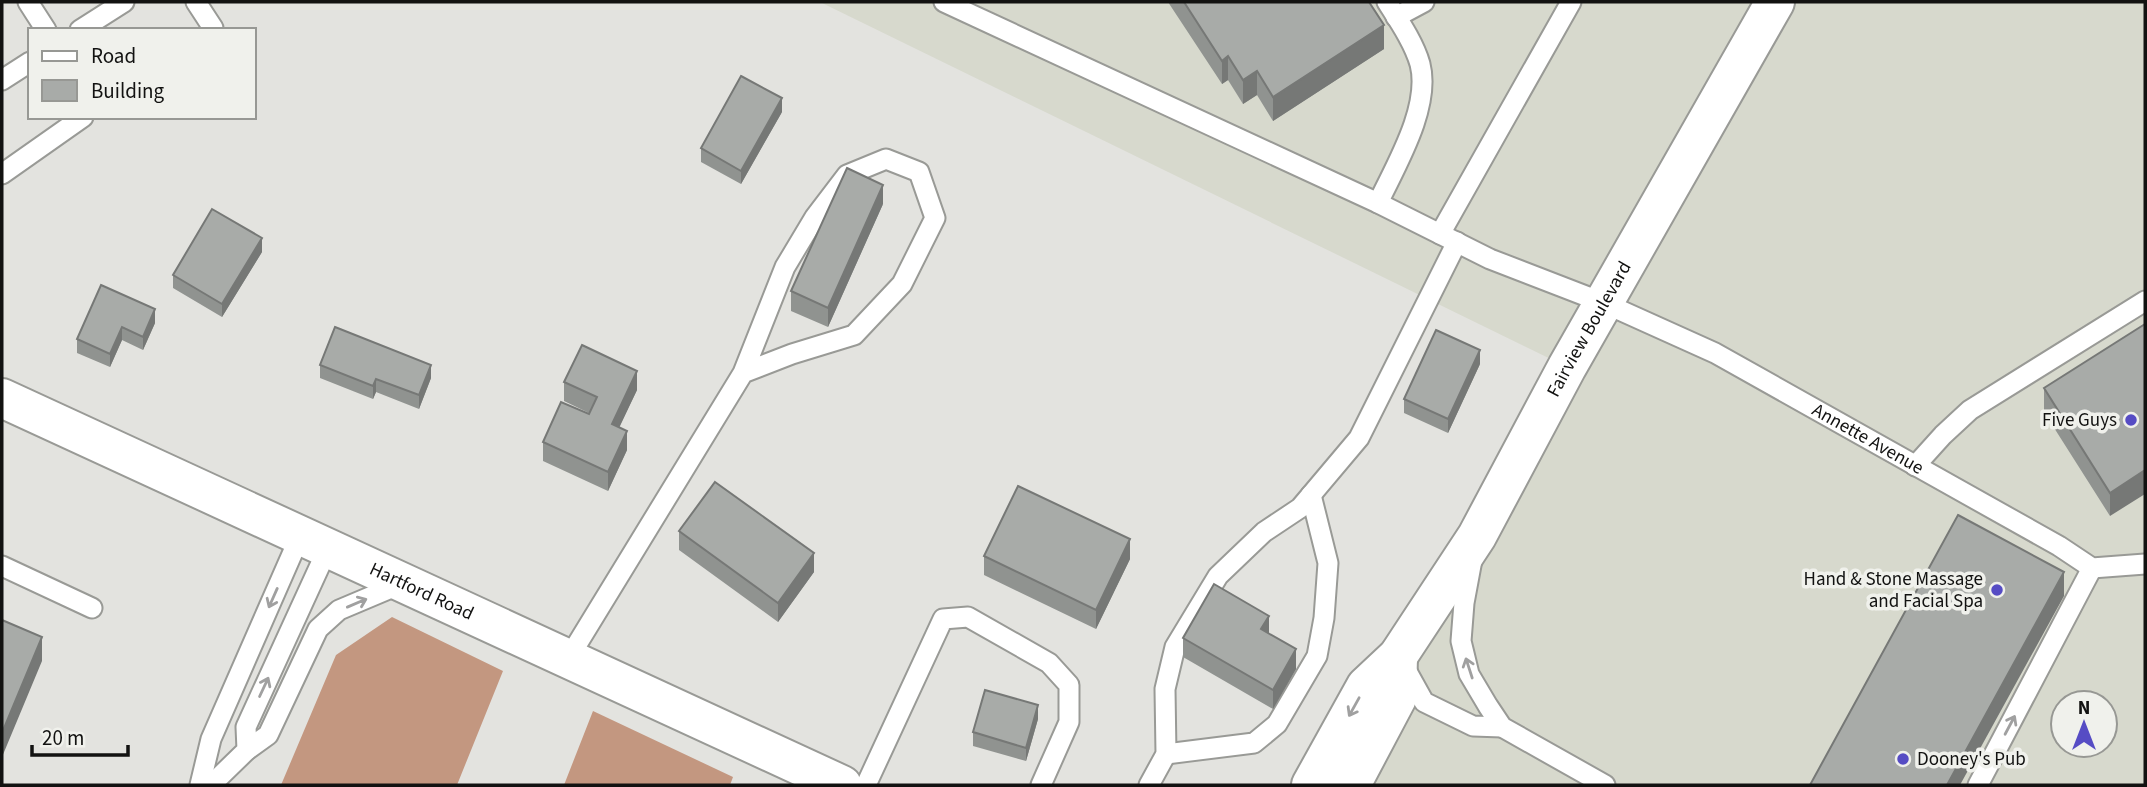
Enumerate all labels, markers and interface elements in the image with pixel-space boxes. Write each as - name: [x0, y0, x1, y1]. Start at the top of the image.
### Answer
- legend: [28, 28, 256, 119]
- text: Road: [91, 41, 136, 71]
- text: Building: [91, 76, 165, 106]
- street label: Fairview Boulevard: [1540, 256, 1638, 402]
- street label: Annette Avenue: [1807, 397, 1929, 481]
- place label: Five Guys: [2042, 407, 2117, 434]
- marker: Five Guys: [2123, 412, 2139, 428]
- street label: Hartford Road: [365, 556, 478, 627]
- place label: Hand & Stone Massage and Facial Spa: [1804, 566, 1983, 615]
- marker: Hand & Stone Massage and Facial Spa: [1989, 582, 2005, 598]
- one-way arrow: [266, 587, 279, 608]
- one-way arrow: [346, 596, 367, 609]
- one-way arrow: [1462, 658, 1474, 680]
- one-way arrow: [258, 677, 271, 698]
- north arrow: [2049, 689, 2119, 759]
- text: N: [2078, 695, 2090, 722]
- one-way arrow: [1347, 696, 1360, 717]
- scale bar: [32, 714, 128, 758]
- one-way arrow: [2004, 715, 2017, 736]
- text: 20 m: [42, 723, 84, 753]
- place label: Dooney's Pub: [1917, 746, 2026, 773]
- marker: Dooney's Pub: [1895, 751, 1911, 767]

